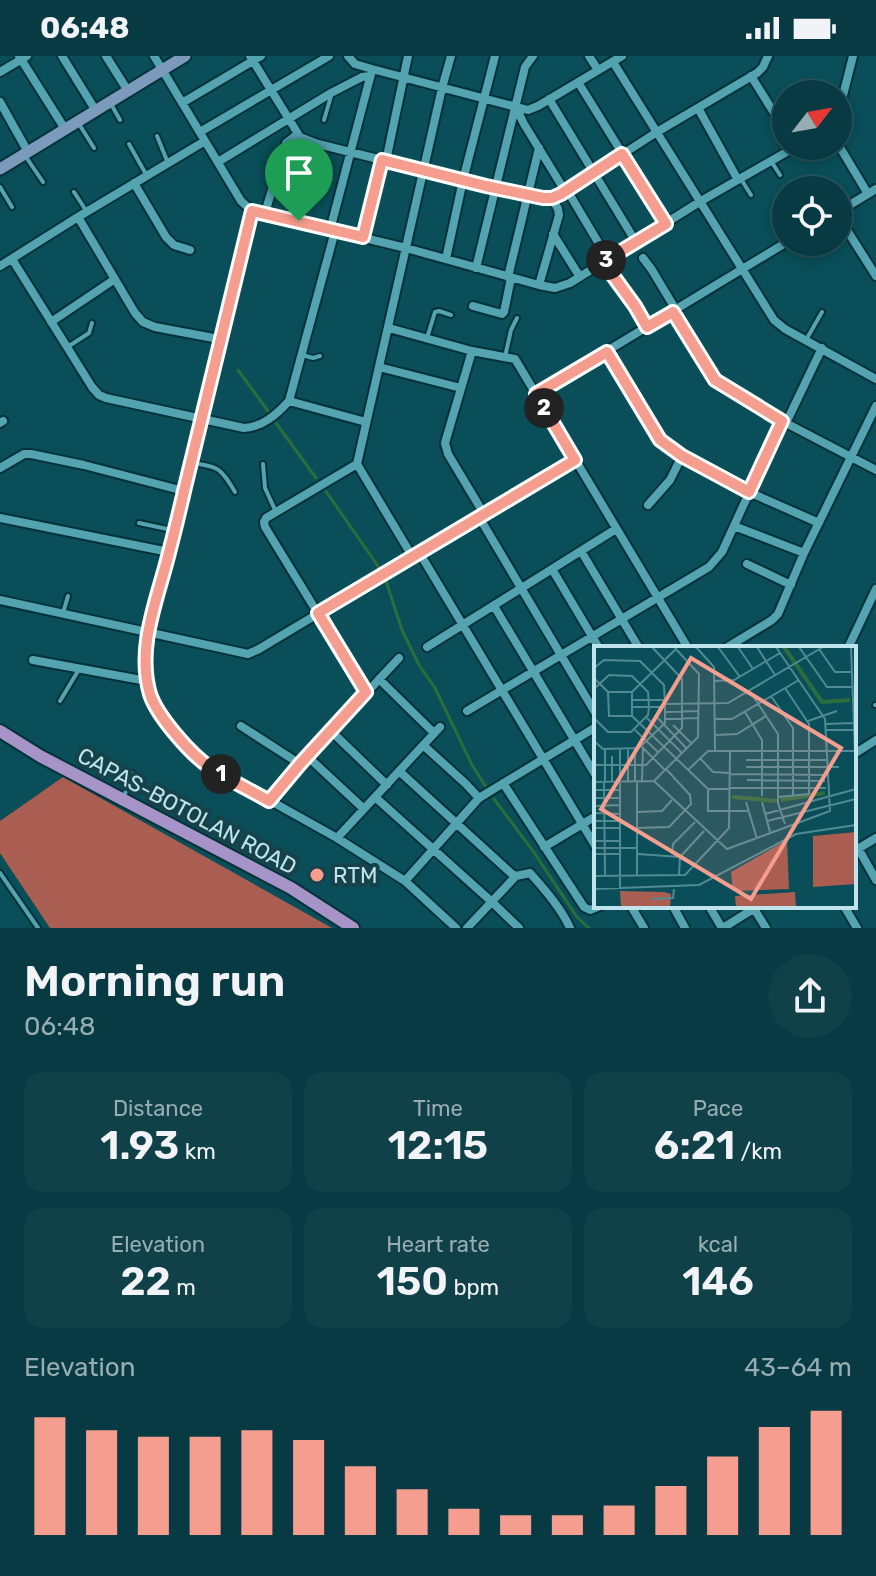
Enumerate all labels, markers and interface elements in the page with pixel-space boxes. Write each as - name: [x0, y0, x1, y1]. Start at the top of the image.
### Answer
- text: 06:48: [40, 10, 130, 46]
- north arrow: [772, 80, 852, 160]
- map controls: [772, 80, 852, 256]
- pin: [265, 139, 333, 221]
- icon: arrive: [277, 151, 321, 195]
- button: locate: [772, 176, 852, 256]
- pin: 3: [586, 240, 626, 280]
- text: 3: [599, 246, 613, 273]
- pin: 2: [524, 388, 564, 428]
- text: 2: [537, 394, 551, 421]
- inset map: [594, 646, 856, 908]
- street label: CAPAS-BOTOLAN ROAD: [73, 742, 301, 880]
- pin: 1: [201, 754, 241, 794]
- text: 1: [216, 760, 226, 787]
- place label: RTM: [333, 862, 377, 889]
- marker: RTM: [308, 866, 326, 884]
- button: share: [768, 954, 852, 1038]
- text: Morning run: [24, 955, 285, 1007]
- text: 06:48: [24, 1011, 96, 1042]
- text: Distance: [113, 1095, 203, 1122]
- text: Time: [413, 1095, 463, 1122]
- text: Pace: [693, 1095, 743, 1122]
- text: 1.93: [100, 1122, 179, 1169]
- text: 12:15: [388, 1122, 488, 1169]
- text: 6:21: [654, 1122, 735, 1169]
- text: km: [179, 1138, 216, 1165]
- text: /km: [735, 1138, 782, 1165]
- text: Elevation: [111, 1231, 205, 1258]
- text: Heart rate: [386, 1231, 490, 1258]
- text: kcal: [698, 1231, 738, 1258]
- text: 22: [120, 1258, 171, 1305]
- text: 150: [377, 1258, 448, 1305]
- text: 146: [682, 1258, 754, 1305]
- text: m: [171, 1274, 196, 1301]
- text: bpm: [448, 1274, 499, 1301]
- text: Elevation: [24, 1352, 135, 1383]
- text: 43–64 m: [744, 1352, 852, 1383]

